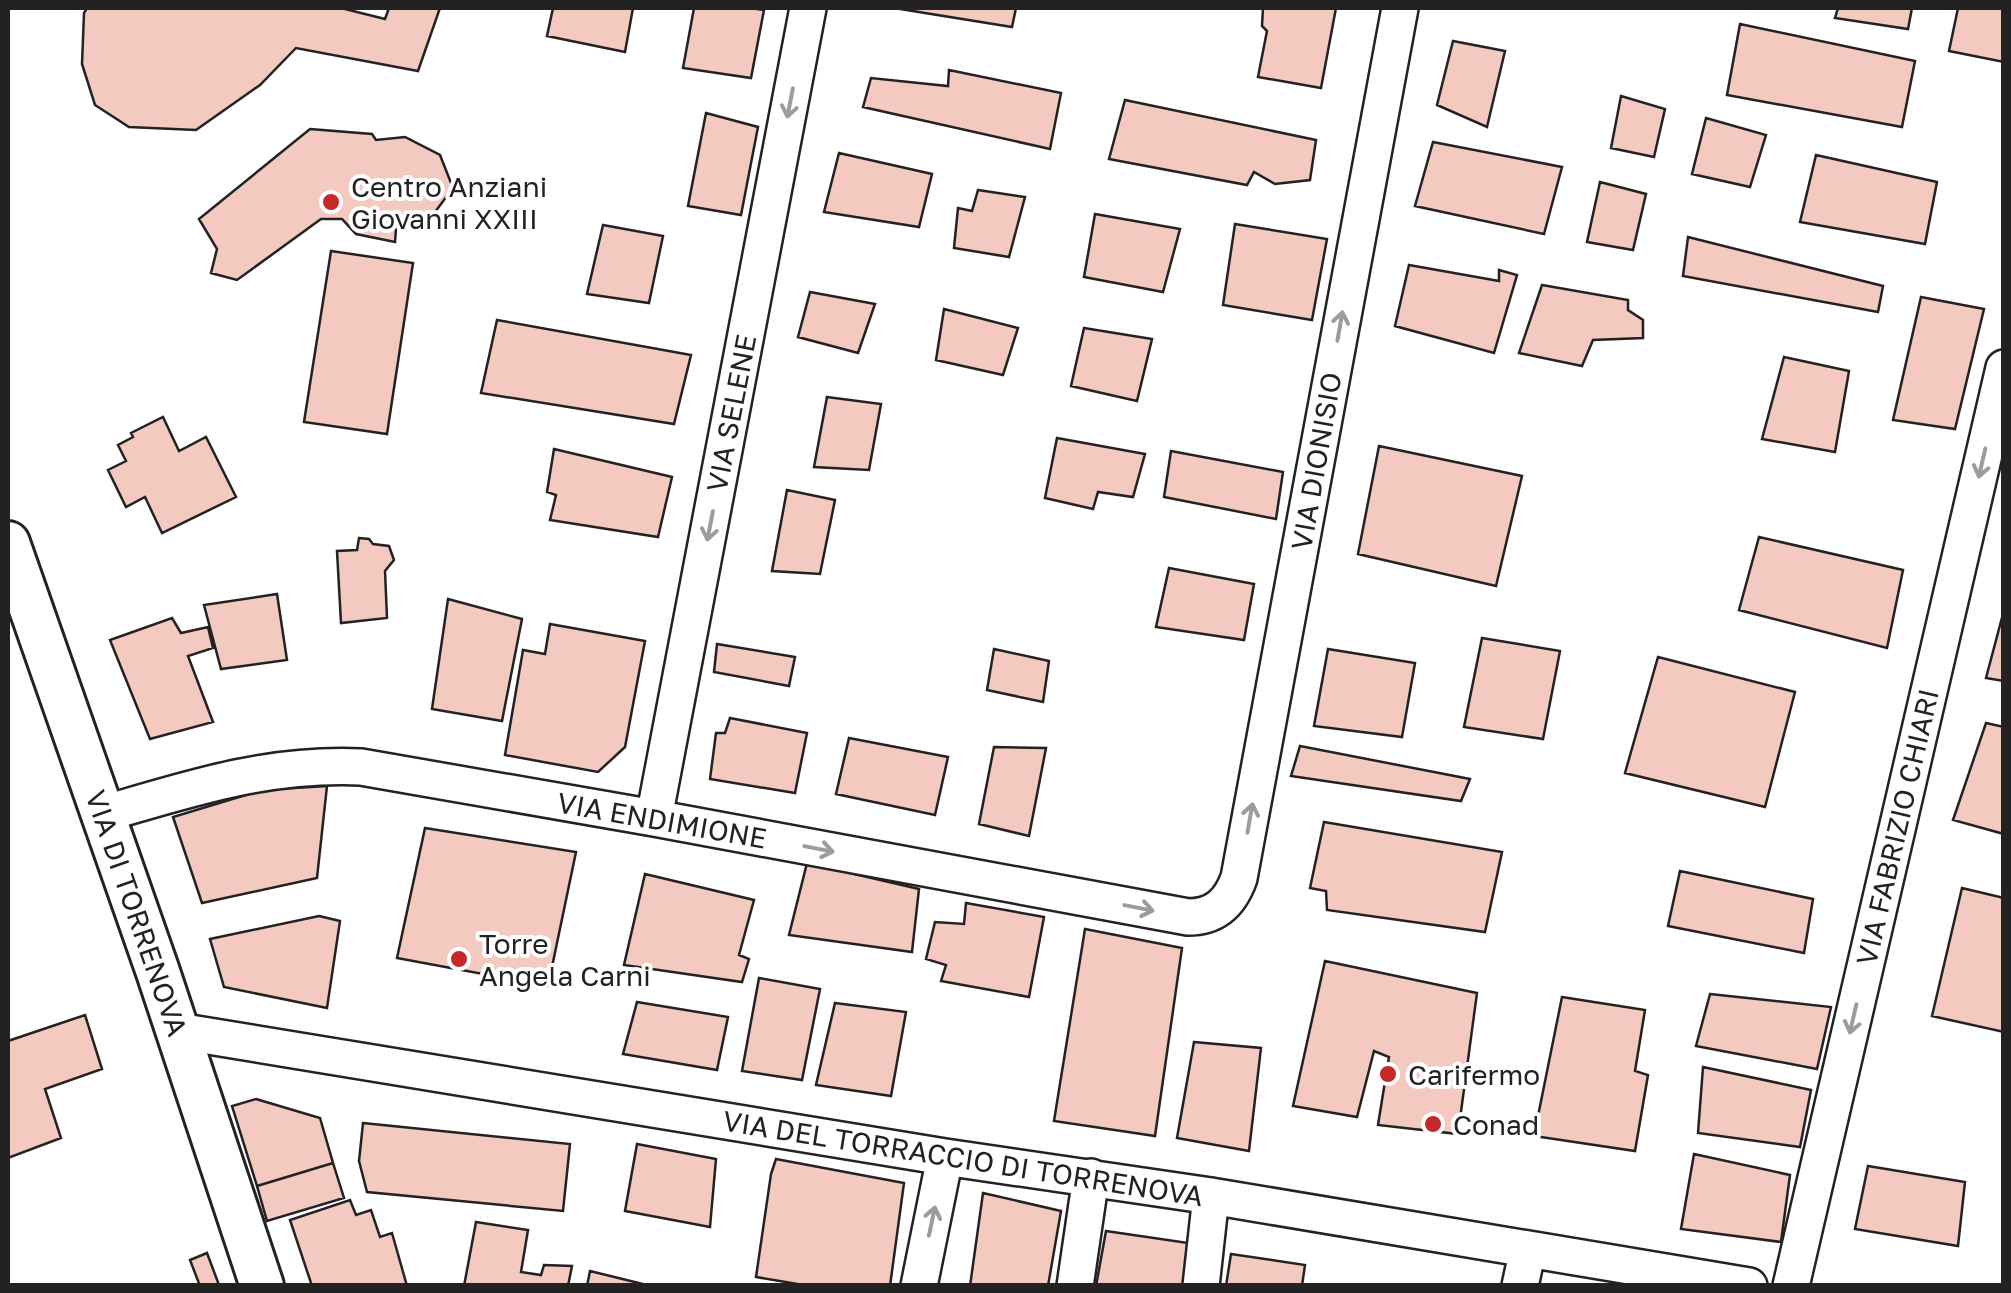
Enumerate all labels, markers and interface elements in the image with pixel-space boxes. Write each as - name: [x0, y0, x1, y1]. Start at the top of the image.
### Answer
- one-way arrow: [779, 86, 798, 118]
- place label: Centro Anziani Giovanni XXIII: [351, 170, 547, 235]
- marker: Centro Anziani Giovanni XXIII: [320, 191, 342, 213]
- one-way arrow: [1332, 311, 1351, 343]
- street label: VIA SELENE: [700, 331, 762, 495]
- street label: VIA DIONISIO: [1284, 370, 1348, 552]
- one-way arrow: [1971, 446, 1990, 478]
- one-way arrow: [699, 509, 718, 541]
- street label: VIA FABRIZIO CHIARI: [1849, 686, 1945, 968]
- street label: VIA ENDIMIONE: [555, 785, 769, 855]
- street label: VIA DI TORRENOVA: [79, 786, 195, 1040]
- one-way arrow: [1241, 802, 1260, 835]
- one-way arrow: [802, 840, 834, 859]
- one-way arrow: [1122, 899, 1154, 918]
- place label: Torre Angela Carni: [479, 927, 651, 992]
- marker: Torre Angela Carni: [448, 948, 470, 970]
- one-way arrow: [1843, 1002, 1861, 1034]
- place label: Carifermo: [1408, 1058, 1540, 1091]
- marker: Carifermo: [1377, 1063, 1399, 1085]
- street label: VIA DEL TORRACCIO DI TORRENOVA: [720, 1104, 1206, 1212]
- place label: Conad: [1453, 1108, 1539, 1141]
- marker: Conad: [1422, 1113, 1444, 1135]
- one-way arrow: [923, 1206, 942, 1238]

